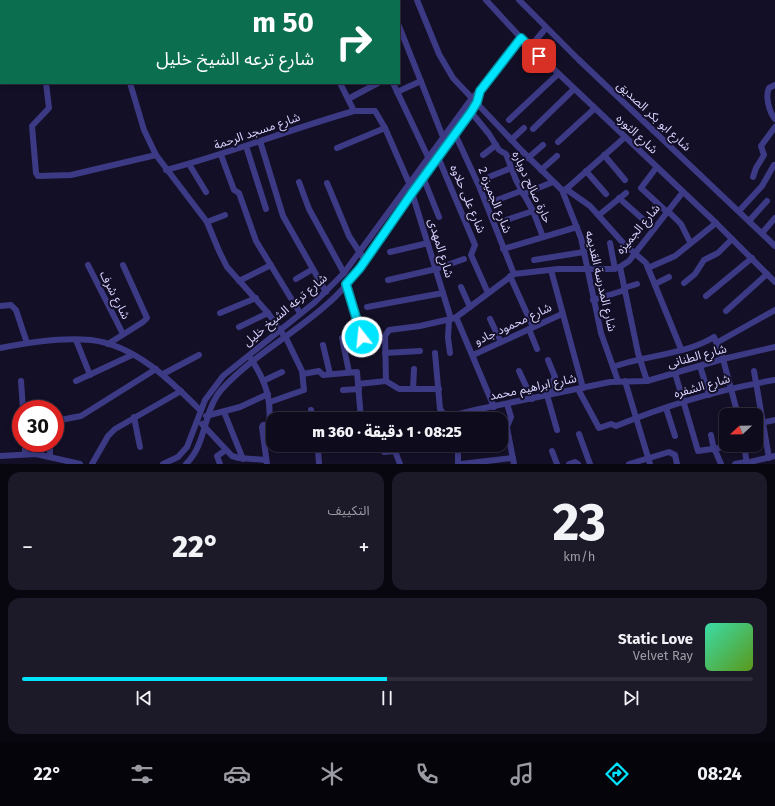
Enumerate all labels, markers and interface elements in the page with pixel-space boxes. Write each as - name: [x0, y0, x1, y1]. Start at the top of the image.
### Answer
- text: 50 m: [252, 6, 314, 39]
- icon: right: [328, 16, 380, 68]
- pin: [522, 39, 556, 73]
- icon: arrive: [528, 45, 550, 67]
- text: شارع ترعه الشيخ خليل: [156, 48, 314, 70]
- street label: شارع ابو بكر الصديق: [613, 78, 694, 155]
- street label: شارع مسجد الرحمة: [212, 110, 303, 154]
- street label: شارع الثوره: [612, 111, 661, 158]
- street label: حارة صالح دوباره: [507, 149, 555, 226]
- street label: شارع على حلاوه: [446, 163, 489, 236]
- street label: شارع الجميزه 2: [474, 165, 515, 236]
- street label: شارع الجميزه: [613, 201, 664, 258]
- street label: شارع المهدى: [423, 217, 457, 280]
- street label: شارع المدرسة القديمه: [581, 229, 619, 333]
- street label: شارع شرف: [95, 269, 133, 322]
- street label: شارع ترعه الشيخ خليل: [240, 271, 331, 351]
- street label: شارع محمود جادو: [472, 300, 555, 350]
- position arrow: [341, 316, 383, 358]
- street label: شارع الطنانى: [666, 341, 729, 373]
- street label: شارع ابراهيم محمد: [488, 371, 578, 405]
- street label: شارع الشفره: [672, 371, 732, 403]
- speed limit sign: 30: [12, 400, 64, 452]
- north arrow: [719, 408, 763, 452]
- map controls: [719, 408, 763, 452]
- text: 08:25 · 1 دقيقة · 360 m: [312, 423, 462, 441]
- text: 23: [552, 491, 606, 554]
- text: التكييف: [328, 503, 370, 518]
- text: 22°: [172, 529, 219, 565]
- text: −: [22, 534, 33, 561]
- text: +: [359, 534, 369, 561]
- text: km/h: [563, 549, 595, 564]
- text: Static Love: [618, 630, 693, 648]
- text: Velvet Ray: [633, 648, 693, 663]
- icon: previous: [133, 687, 155, 709]
- icon: pause: [376, 687, 398, 709]
- icon: next: [620, 687, 642, 709]
- icon: filters: [128, 760, 156, 788]
- icon: car: [223, 760, 251, 788]
- icon: climate: [318, 760, 346, 788]
- icon: phone: [413, 760, 441, 788]
- icon: music: [508, 760, 536, 788]
- icon: directions: [603, 760, 631, 788]
- text: 22°: [34, 763, 62, 785]
- text: 08:24: [697, 763, 742, 785]

